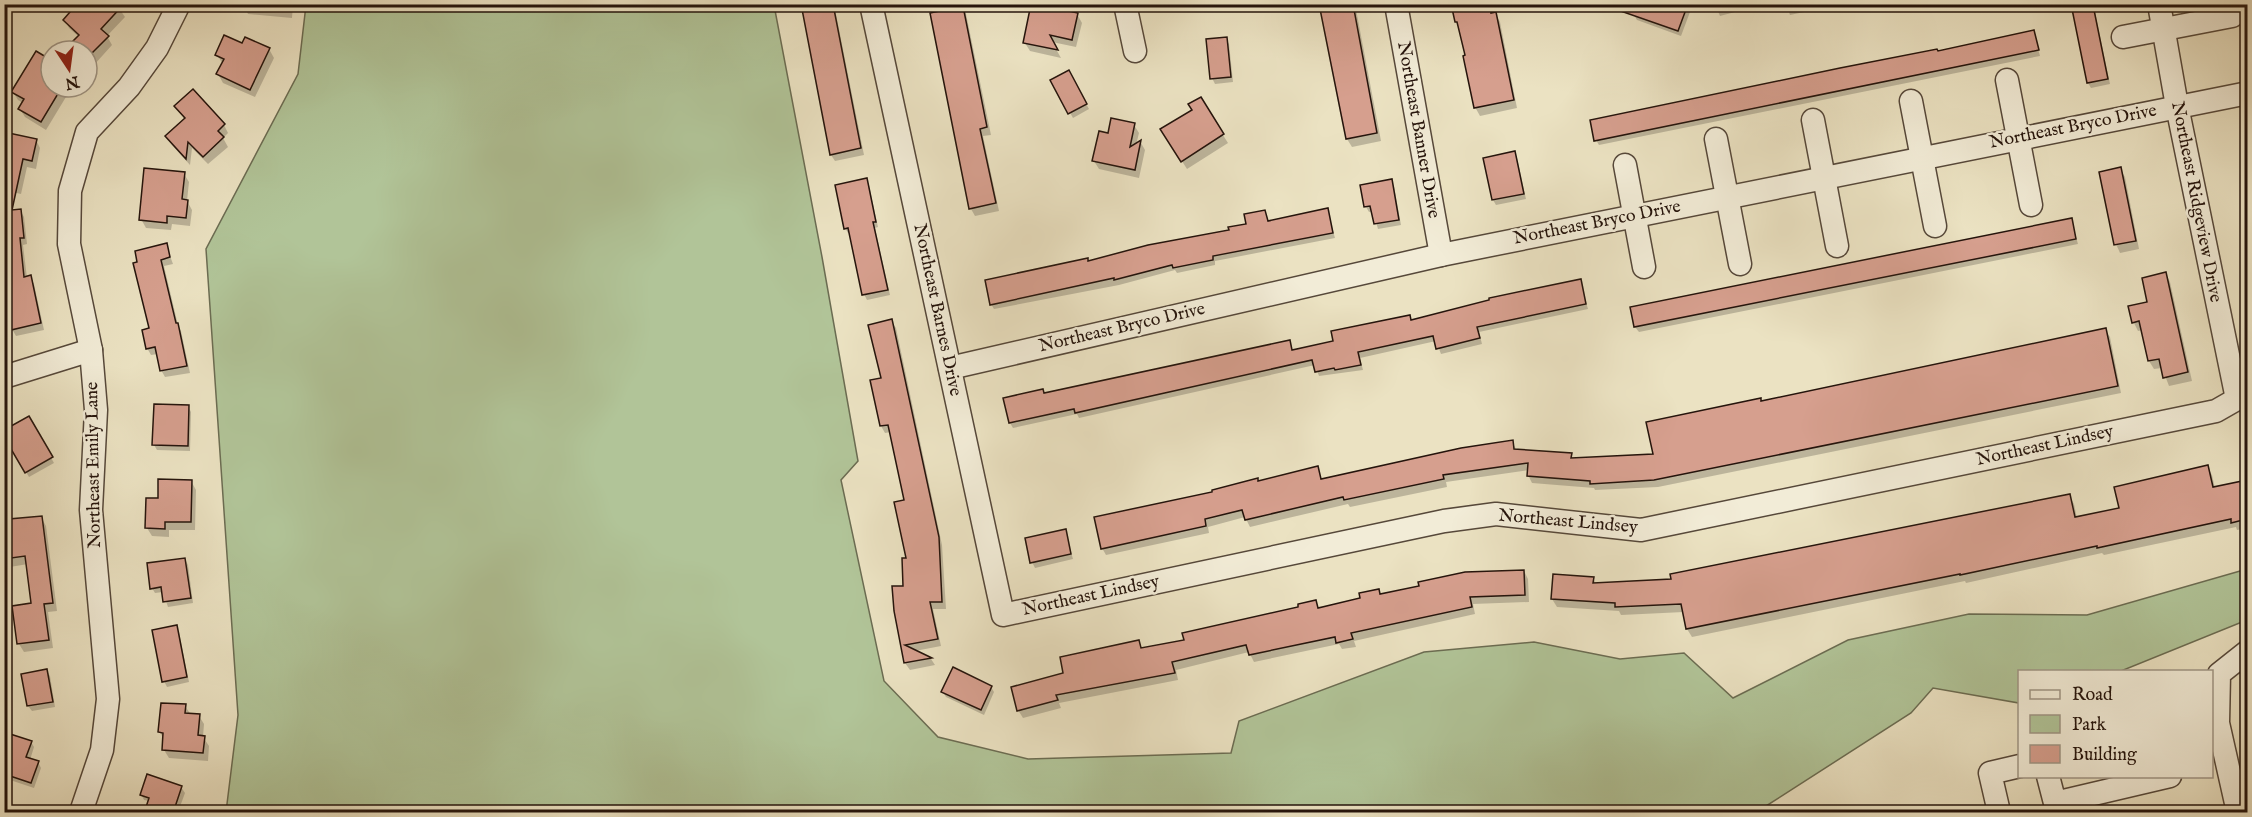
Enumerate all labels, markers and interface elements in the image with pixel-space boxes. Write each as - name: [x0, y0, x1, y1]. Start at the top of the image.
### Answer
- north arrow: [39, 39, 99, 99]
- street label: Northeast Banner Drive: [1391, 40, 1445, 220]
- text: N: [63, 70, 82, 93]
- street label: Northeast Bryco Drive: [1987, 99, 2159, 155]
- street label: Northeast Ridgeview Drive: [2165, 100, 2227, 304]
- street label: Northeast Bryco Drive: [1511, 195, 1683, 251]
- street label: Northeast Barnes Drive: [907, 222, 967, 398]
- street label: Northeast Bryco Drive: [1037, 298, 1207, 358]
- street label: Northeast Emily Lane: [81, 381, 107, 549]
- street label: Northeast Lindsey: [1974, 420, 2116, 472]
- street label: Northeast Lindsey: [1497, 504, 1639, 540]
- street label: Northeast Lindsey: [1020, 570, 1162, 622]
- legend: [2018, 670, 2213, 778]
- text: Road: [2072, 684, 2113, 707]
- text: Park: [2072, 714, 2107, 737]
- text: Building: [2072, 744, 2137, 767]

